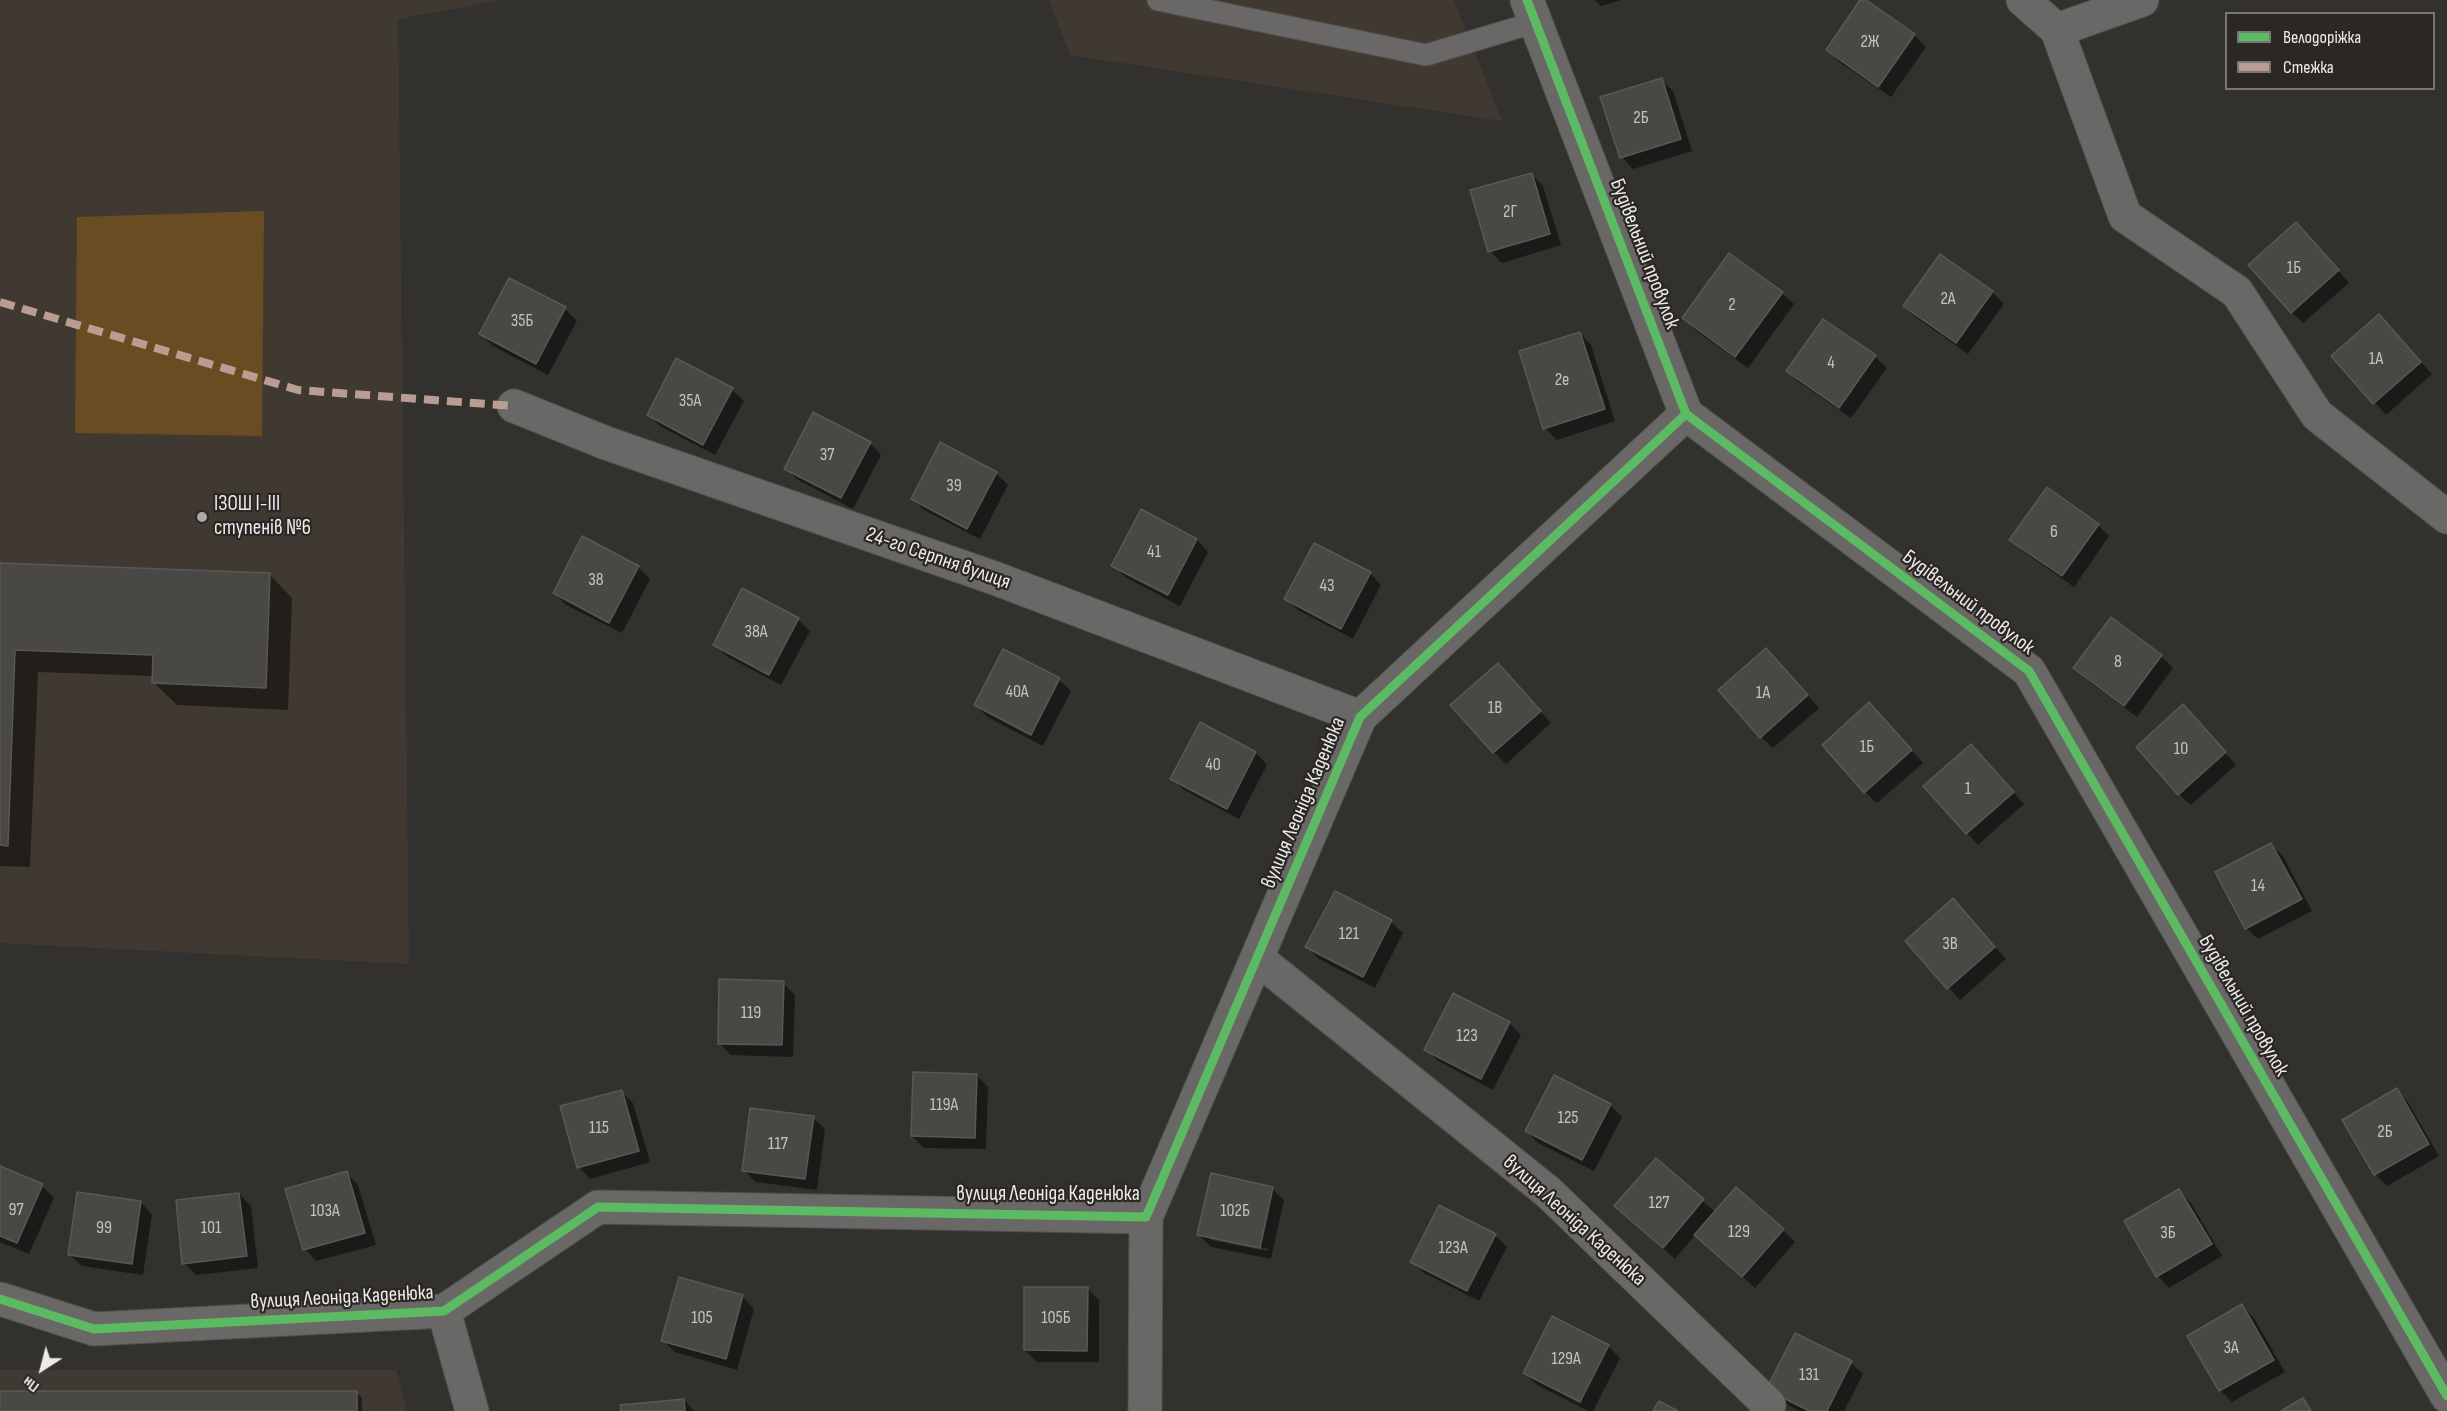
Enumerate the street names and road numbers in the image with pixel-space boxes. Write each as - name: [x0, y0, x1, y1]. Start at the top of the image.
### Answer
- street label: Будівельний провулок: [1604, 175, 1684, 333]
- street label: 24-го Серпня вулиця: [862, 522, 1014, 596]
- street label: Будівельний провулок: [1897, 545, 2039, 661]
- street label: вулиця Леоніда Каденюка: [1257, 714, 1351, 892]
- street label: Будівельний провулок: [2192, 931, 2294, 1081]
- street label: вулиця Леоніда Каденюка: [1497, 1150, 1651, 1292]
- street label: вулиця Леоніда Каденюка: [956, 1182, 1140, 1208]
- street label: вулиця Леоніда Каденюка: [250, 1281, 434, 1315]

